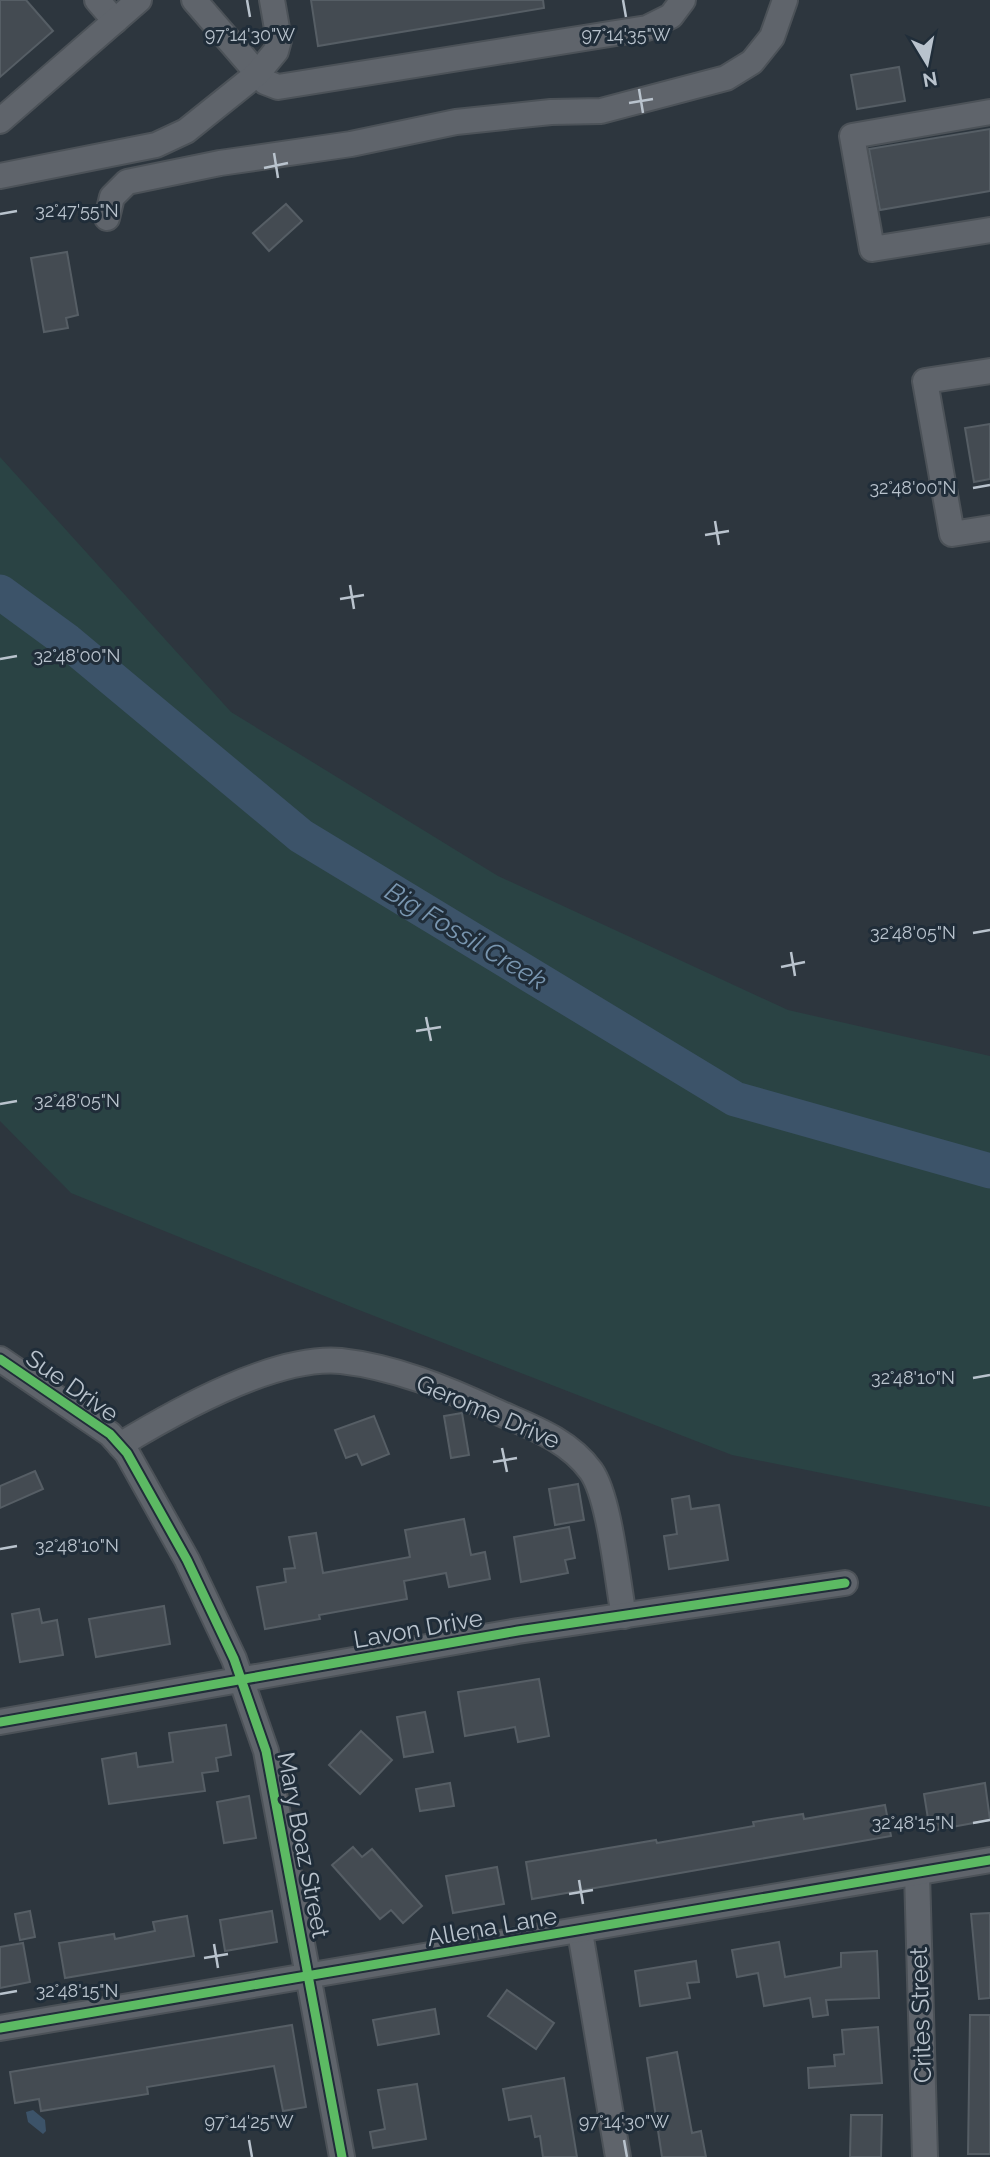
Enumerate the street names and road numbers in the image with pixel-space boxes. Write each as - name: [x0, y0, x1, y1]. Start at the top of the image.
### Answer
- street label: Sue Drive: [20, 1343, 124, 1428]
- street label: Gerome Drive: [412, 1368, 564, 1455]
- street label: Lavon Drive: [351, 1603, 485, 1654]
- street label: Mary Boaz Street: [271, 1750, 336, 1940]
- street label: Allena Lane: [425, 1901, 559, 1952]
- street label: Crites Street: [904, 1946, 937, 2084]

